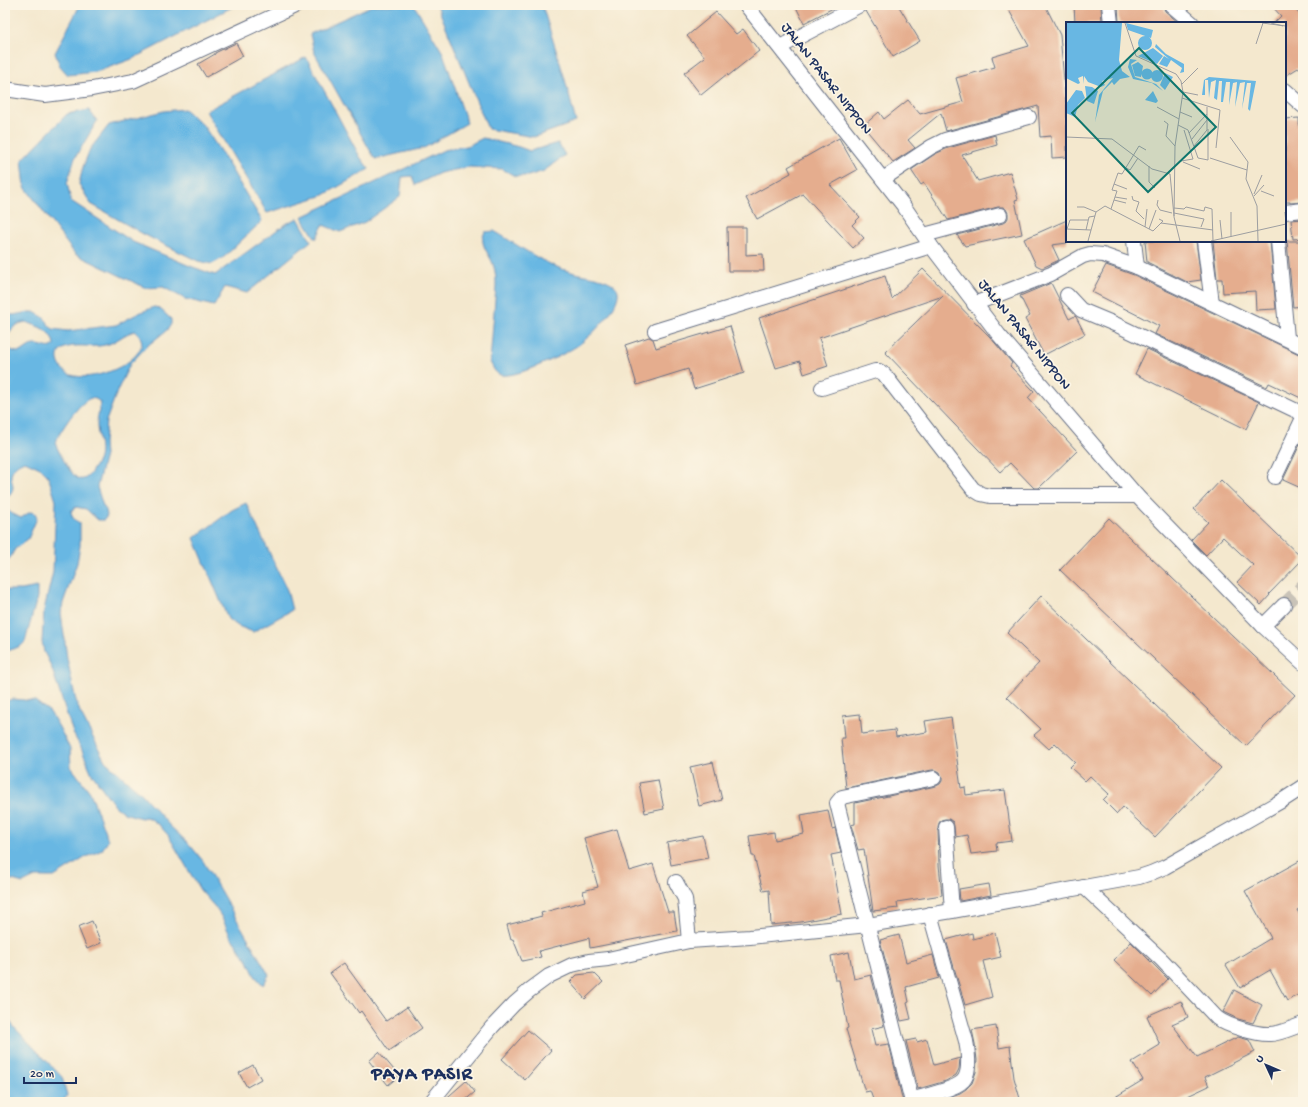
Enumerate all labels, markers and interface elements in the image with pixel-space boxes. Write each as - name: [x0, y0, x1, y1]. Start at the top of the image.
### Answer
- street label: JALAN PASAR NIPPON: [777, 19, 876, 139]
- inset map: [1066, 22, 1286, 242]
- street label: JALAN PASAR NIPPON: [974, 276, 1074, 394]
- north arrow: [1246, 1045, 1286, 1085]
- text: U: [1254, 1053, 1267, 1066]
- scale bar: [24, 1059, 76, 1085]
- district label: PAYA PASIR: [370, 1064, 473, 1087]
- text: 20 m: [30, 1068, 55, 1082]

